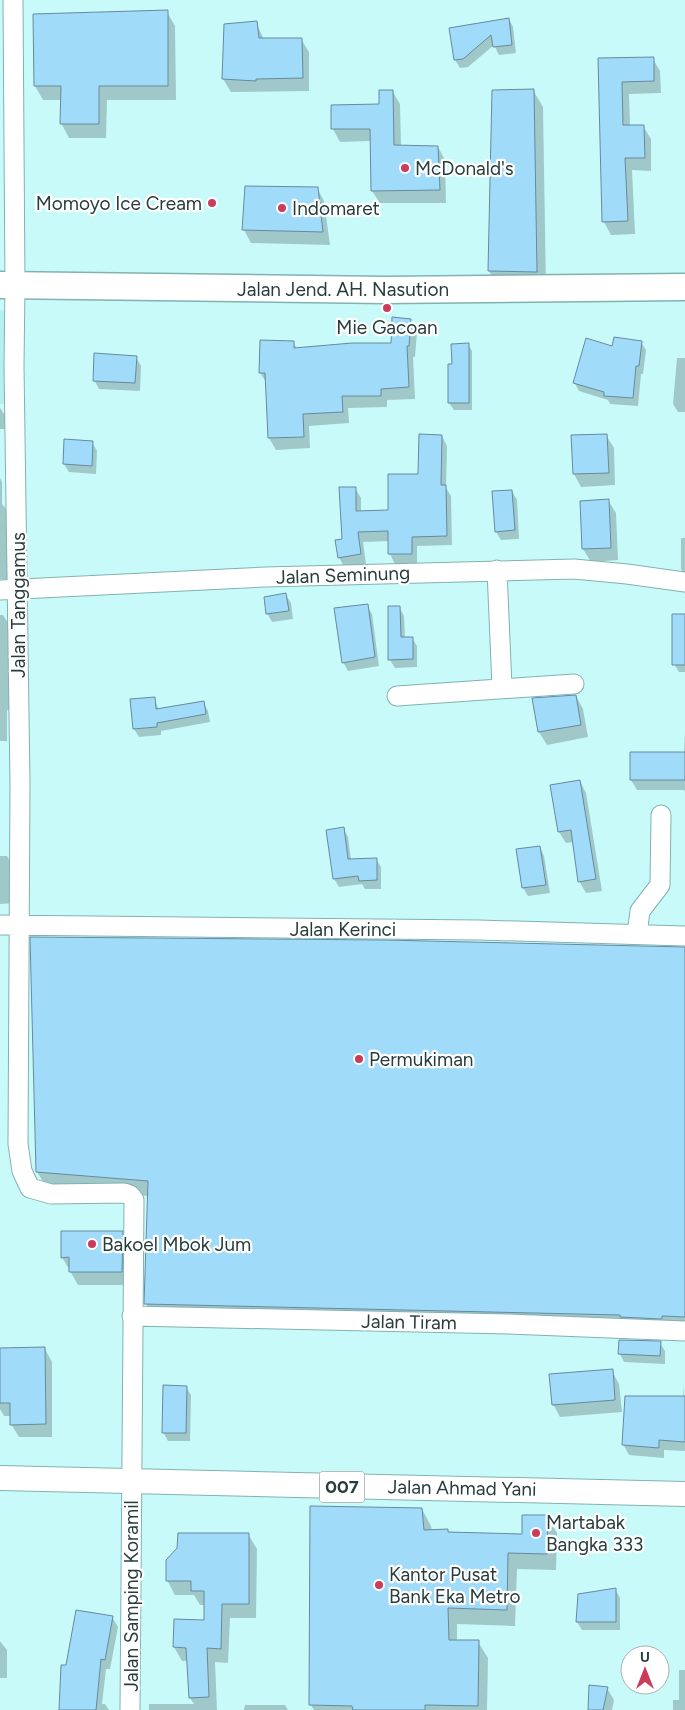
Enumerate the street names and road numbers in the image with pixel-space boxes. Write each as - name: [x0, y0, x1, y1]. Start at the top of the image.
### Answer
- street label: Jalan Jend. AH. Nasution: [237, 278, 449, 301]
- street label: Jalan Tanggamus: [7, 532, 30, 678]
- street label: Jalan Seminung: [276, 561, 410, 589]
- street label: Jalan Kerinci: [290, 918, 396, 941]
- street label: Jalan Tiram: [361, 1310, 457, 1334]
- road number: 007: [320, 1471, 364, 1502]
- street label: Jalan Ahmad Yani: [387, 1475, 537, 1501]
- street label: Jalan Samping Koramil: [120, 1500, 143, 1692]

